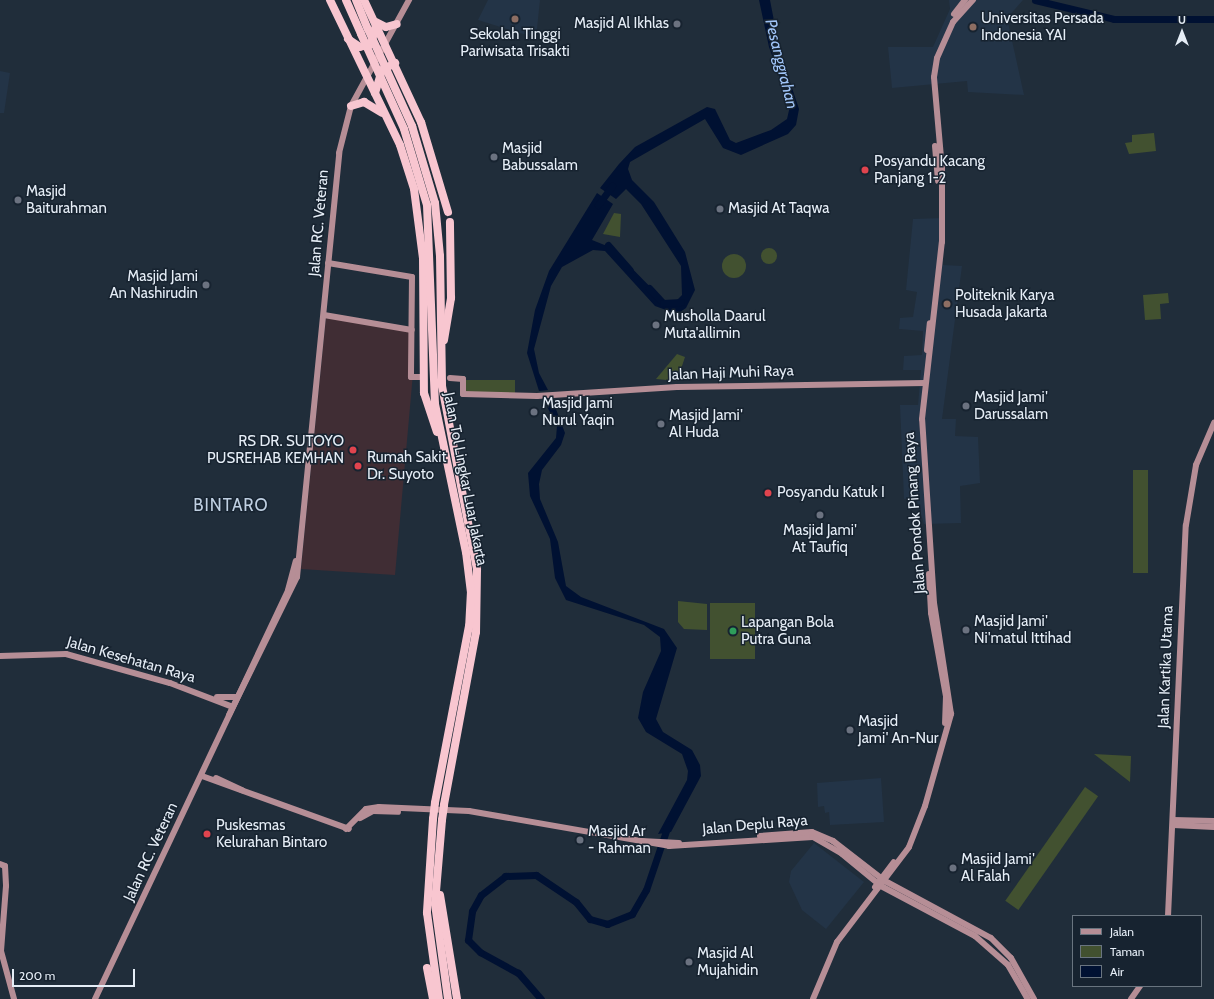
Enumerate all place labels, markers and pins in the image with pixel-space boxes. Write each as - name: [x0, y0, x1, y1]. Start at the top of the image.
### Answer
- place label: Universitas Persada Indonesia YAI: [981, 9, 1104, 44]
- marker: Sekolah Tinggi Pariwisata Trisakti: [510, 14, 520, 24]
- place label: Masjid Al Ikhlas: [574, 15, 669, 33]
- marker: Masjid Al Ikhlas: [672, 19, 682, 29]
- marker: Universitas Persada Indonesia YAI: [968, 22, 978, 32]
- place label: Sekolah Tinggi Pariwisata Trisakti: [460, 25, 570, 60]
- place label: Masjid Babussalam: [502, 139, 578, 174]
- marker: Masjid Babussalam: [489, 152, 499, 162]
- place label: Posyandu Kacang Panjang 1-2: [874, 152, 985, 187]
- marker: Posyandu Kacang Panjang 1-2: [859, 164, 871, 176]
- place label: Masjid Baiturahman: [26, 182, 107, 217]
- marker: Masjid Baiturahman: [13, 195, 23, 205]
- place label: Masjid At Taqwa: [728, 200, 829, 218]
- marker: Masjid At Taqwa: [715, 204, 725, 214]
- place label: Masjid Jami An Nashirudin: [109, 267, 198, 302]
- marker: Masjid Jami An Nashirudin: [201, 280, 211, 290]
- place label: Politeknik Karya Husada Jakarta: [955, 286, 1055, 321]
- marker: Politeknik Karya Husada Jakarta: [942, 299, 952, 309]
- place label: Musholla Daarul Muta'allimin: [664, 307, 765, 342]
- marker: Musholla Daarul Muta'allimin: [651, 320, 661, 330]
- place label: Masjid Jami' Darussalam: [974, 388, 1048, 423]
- place label: Masjid Jami Nurul Yaqin: [542, 394, 614, 429]
- marker: Masjid Jami' Darussalam: [961, 401, 971, 411]
- place label: Masjid Jami' Al Huda: [669, 406, 743, 441]
- marker: Masjid Jami Nurul Yaqin: [529, 407, 539, 417]
- marker: Masjid Jami' Al Huda: [656, 419, 666, 429]
- place label: RS DR. SUTOYO PUSREHAB KEMHAN: [207, 432, 344, 467]
- marker: RS DR. SUTOYO PUSREHAB KEMHAN: [347, 444, 359, 456]
- place label: Rumah Sakit Dr. Suyoto: [367, 448, 446, 483]
- marker: Rumah Sakit Dr. Suyoto: [352, 460, 364, 472]
- place label: Posyandu Katuk I: [777, 484, 885, 502]
- marker: Posyandu Katuk I: [762, 487, 774, 499]
- marker: Masjid Jami' At Taufiq: [815, 510, 825, 520]
- place label: Masjid Jami' At Taufiq: [783, 521, 857, 556]
- place label: Masjid Jami' Ni'matul Ittihad: [974, 612, 1071, 647]
- place label: Lapangan Bola Putra Guna: [741, 613, 834, 648]
- marker: Masjid Jami' Ni'matul Ittihad: [961, 625, 971, 635]
- marker: Lapangan Bola Putra Guna: [728, 626, 738, 636]
- place label: Masjid Jami' An-Nur: [858, 712, 939, 747]
- marker: Masjid Jami' An-Nur: [845, 725, 855, 735]
- place label: Puskesmas Kelurahan Bintaro: [216, 816, 327, 851]
- place label: Masjid Ar - Rahman: [588, 822, 651, 857]
- marker: Puskesmas Kelurahan Bintaro: [201, 828, 213, 840]
- marker: Masjid Ar - Rahman: [575, 835, 585, 845]
- place label: Masjid Jami' Al Falah: [961, 850, 1035, 885]
- marker: Masjid Jami' Al Falah: [948, 863, 958, 873]
- place label: Masjid Al Mujahidin: [697, 944, 758, 979]
- marker: Masjid Al Mujahidin: [684, 957, 694, 967]

